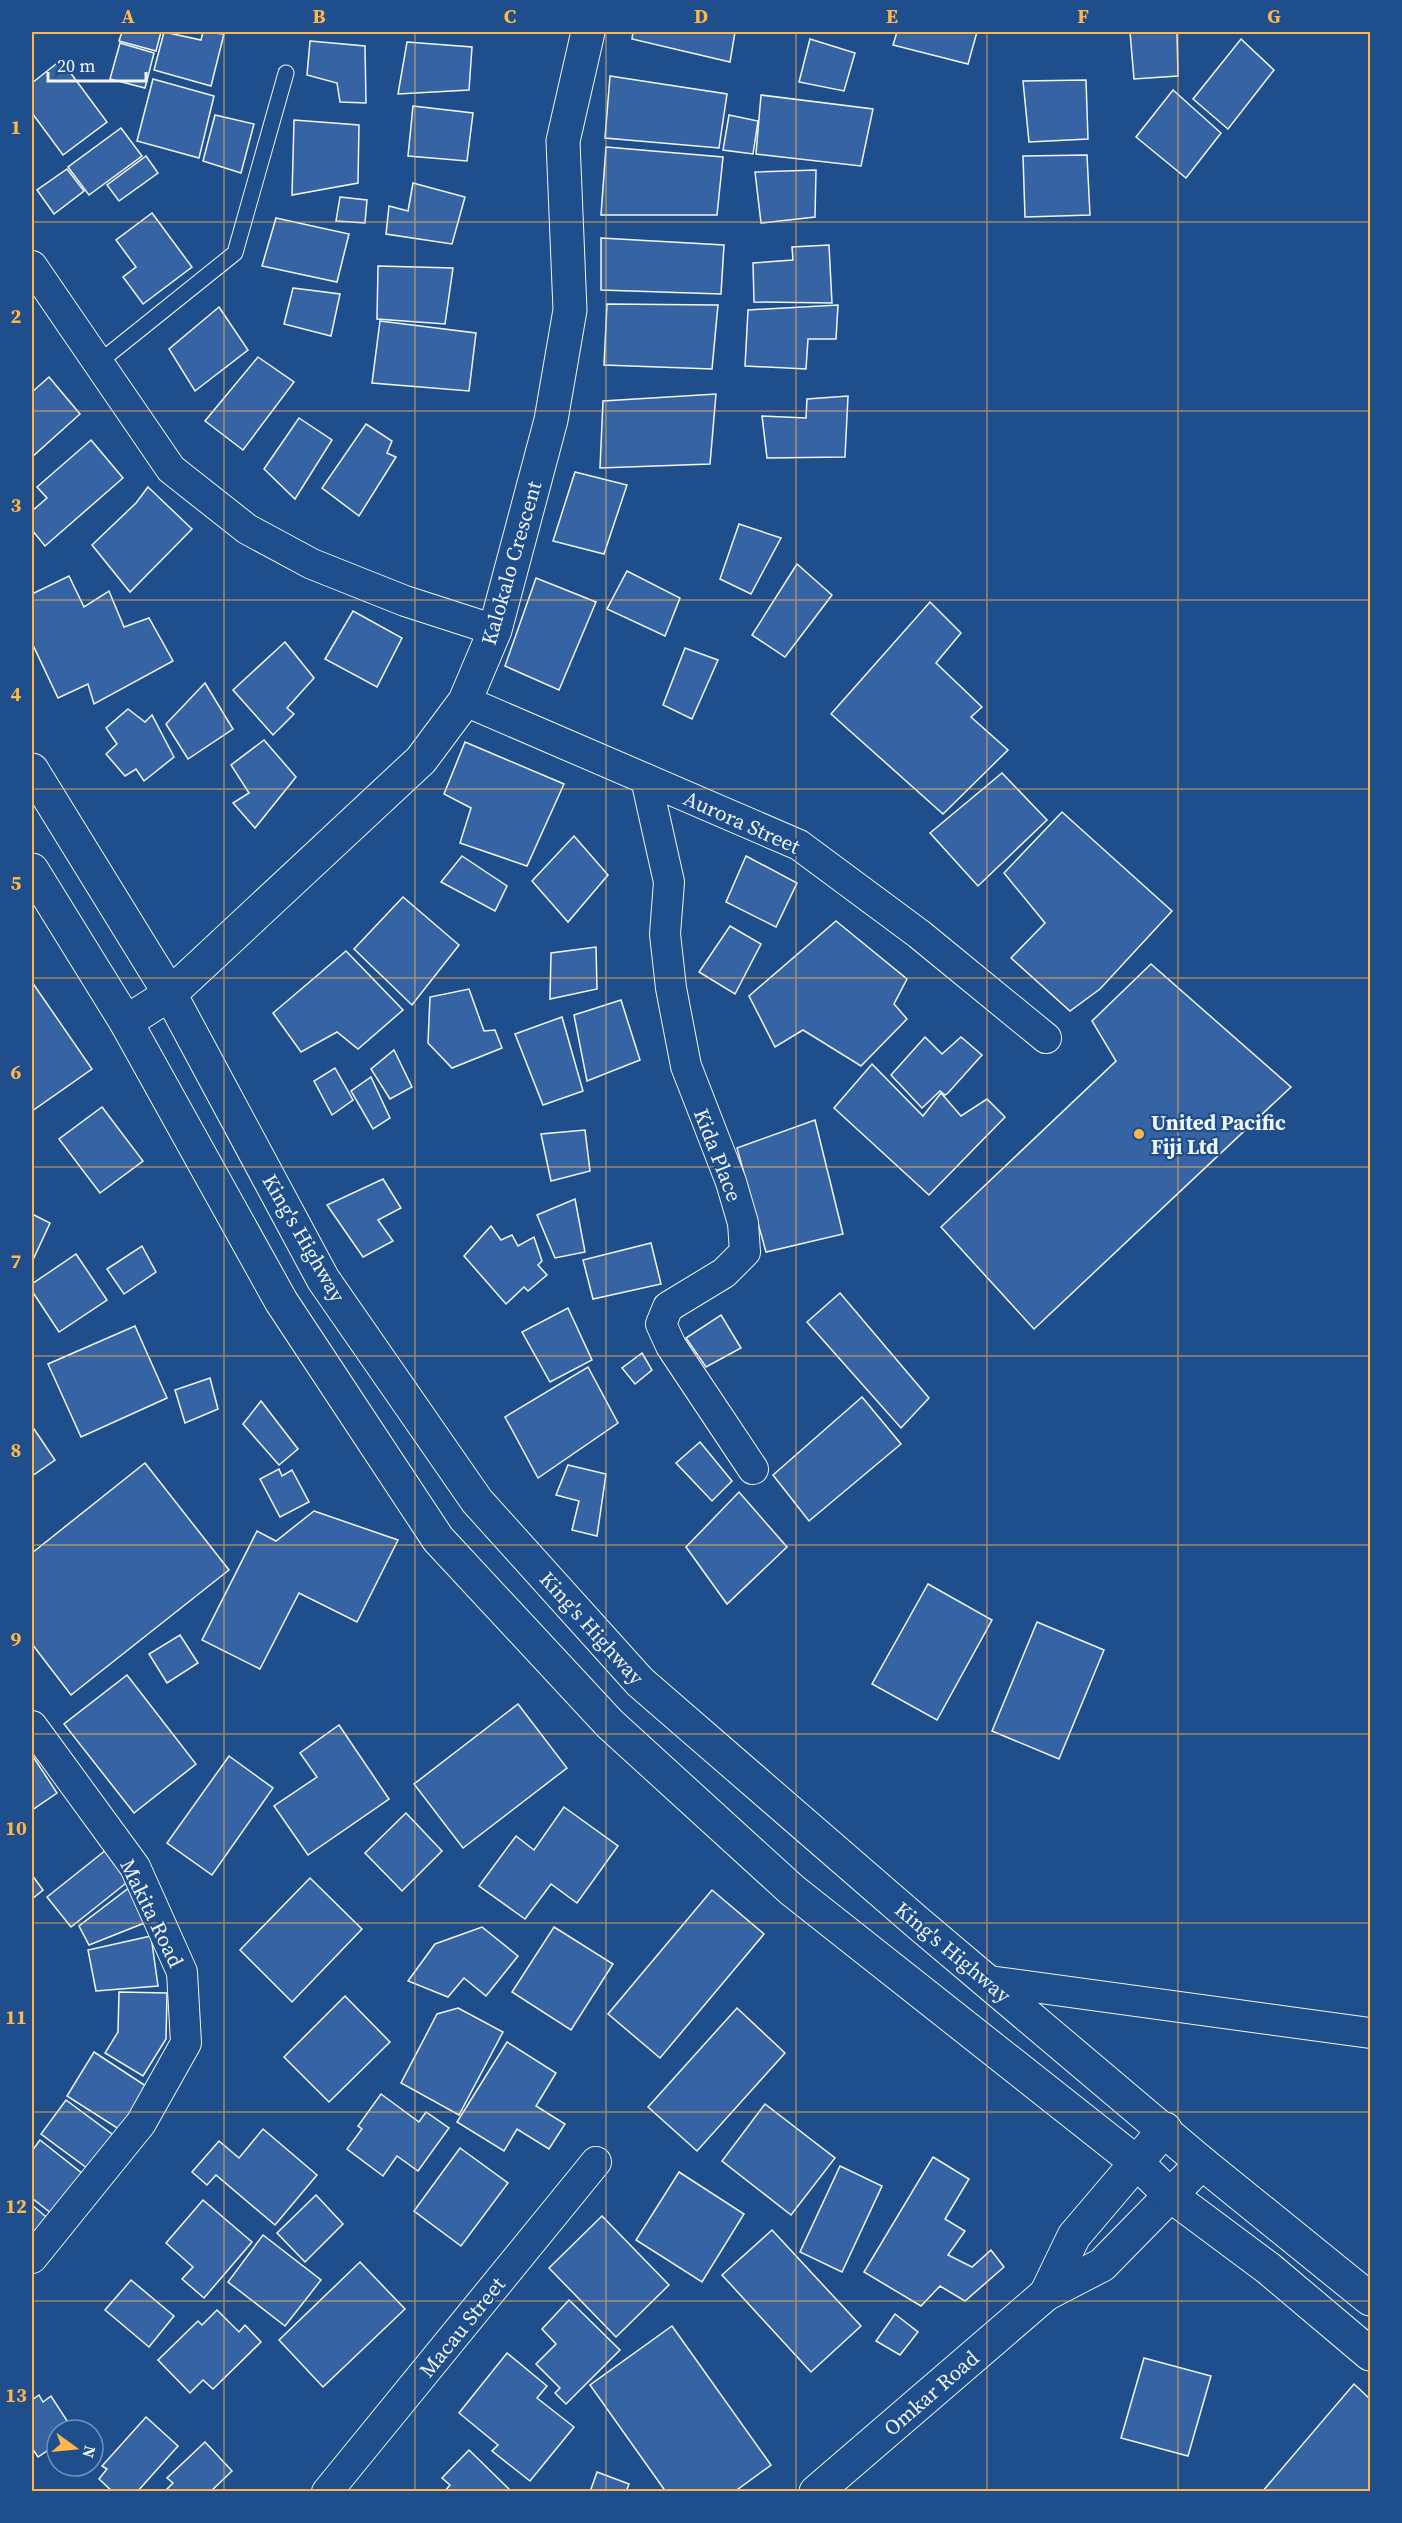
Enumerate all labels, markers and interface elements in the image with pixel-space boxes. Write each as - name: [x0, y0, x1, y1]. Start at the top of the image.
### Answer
- text: A: [121, 2, 135, 30]
- text: B: [312, 2, 326, 30]
- text: C: [504, 2, 516, 30]
- text: D: [694, 2, 708, 30]
- text: E: [886, 2, 898, 30]
- text: F: [1077, 2, 1089, 30]
- text: G: [1267, 2, 1281, 30]
- scale bar: [48, 45, 146, 83]
- text: 20 m: [57, 53, 95, 78]
- text: 1: [11, 113, 21, 141]
- text: 2: [11, 302, 22, 330]
- street label: Kalokalo Crescent: [474, 478, 548, 648]
- text: 3: [11, 491, 22, 519]
- text: 4: [11, 680, 22, 708]
- street label: Aurora Street: [679, 783, 805, 861]
- text: 5: [11, 869, 22, 897]
- text: 6: [11, 1058, 22, 1086]
- street label: Kida Place: [687, 1104, 749, 1206]
- place label: United Pacific Fiji Ltd: [1151, 1108, 1286, 1161]
- marker: United Pacific Fiji Ltd: [1132, 1127, 1146, 1141]
- street label: King's Highway: [256, 1169, 353, 1308]
- text: 7: [11, 1247, 22, 1275]
- text: 8: [11, 1436, 21, 1464]
- street label: King's Highway: [533, 1565, 651, 1691]
- text: 9: [11, 1625, 22, 1653]
- text: 10: [5, 1814, 27, 1842]
- street label: Makita Road: [113, 1854, 191, 1972]
- street label: King's Highway: [889, 1895, 1017, 2009]
- text: 11: [5, 2003, 27, 2031]
- text: 12: [5, 2192, 27, 2220]
- street label: Macau Street: [412, 2271, 512, 2383]
- street label: Omkar Road: [877, 2344, 985, 2442]
- text: 13: [5, 2381, 27, 2409]
- north arrow: [45, 2418, 105, 2478]
- text: N: [77, 2443, 102, 2461]

